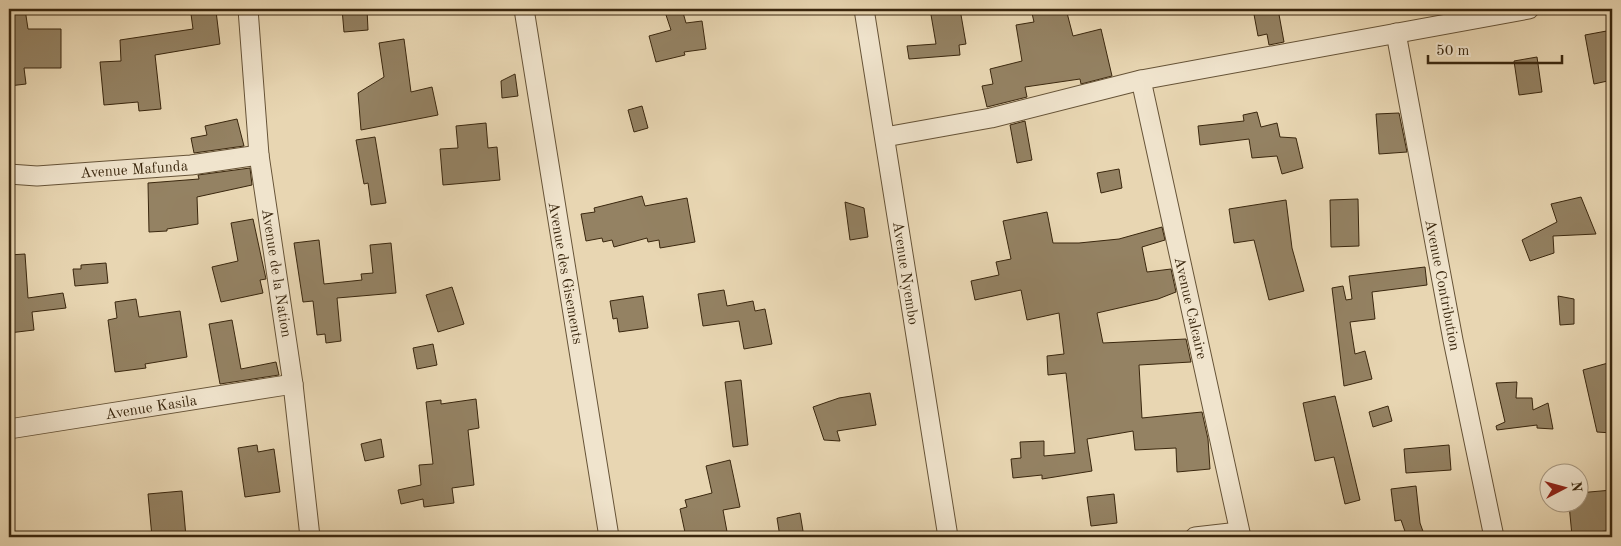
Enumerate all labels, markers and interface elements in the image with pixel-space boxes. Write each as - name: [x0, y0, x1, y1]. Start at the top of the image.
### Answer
- scale bar: [1428, 32, 1562, 64]
- text: 50 m: [1436, 44, 1470, 59]
- street label: Avenue Mafunda: [80, 159, 189, 182]
- street label: Avenue des Gisements: [545, 201, 584, 346]
- street label: Avenue de la Nation: [258, 208, 293, 339]
- street label: Avenue Contribution: [1421, 218, 1462, 352]
- street label: Avenue Nyembo: [889, 220, 920, 326]
- street label: Avenue Calcaire: [1170, 256, 1209, 361]
- street label: Avenue Kasila: [104, 394, 199, 423]
- north arrow: [1538, 464, 1588, 514]
- text: N: [1568, 481, 1583, 493]

